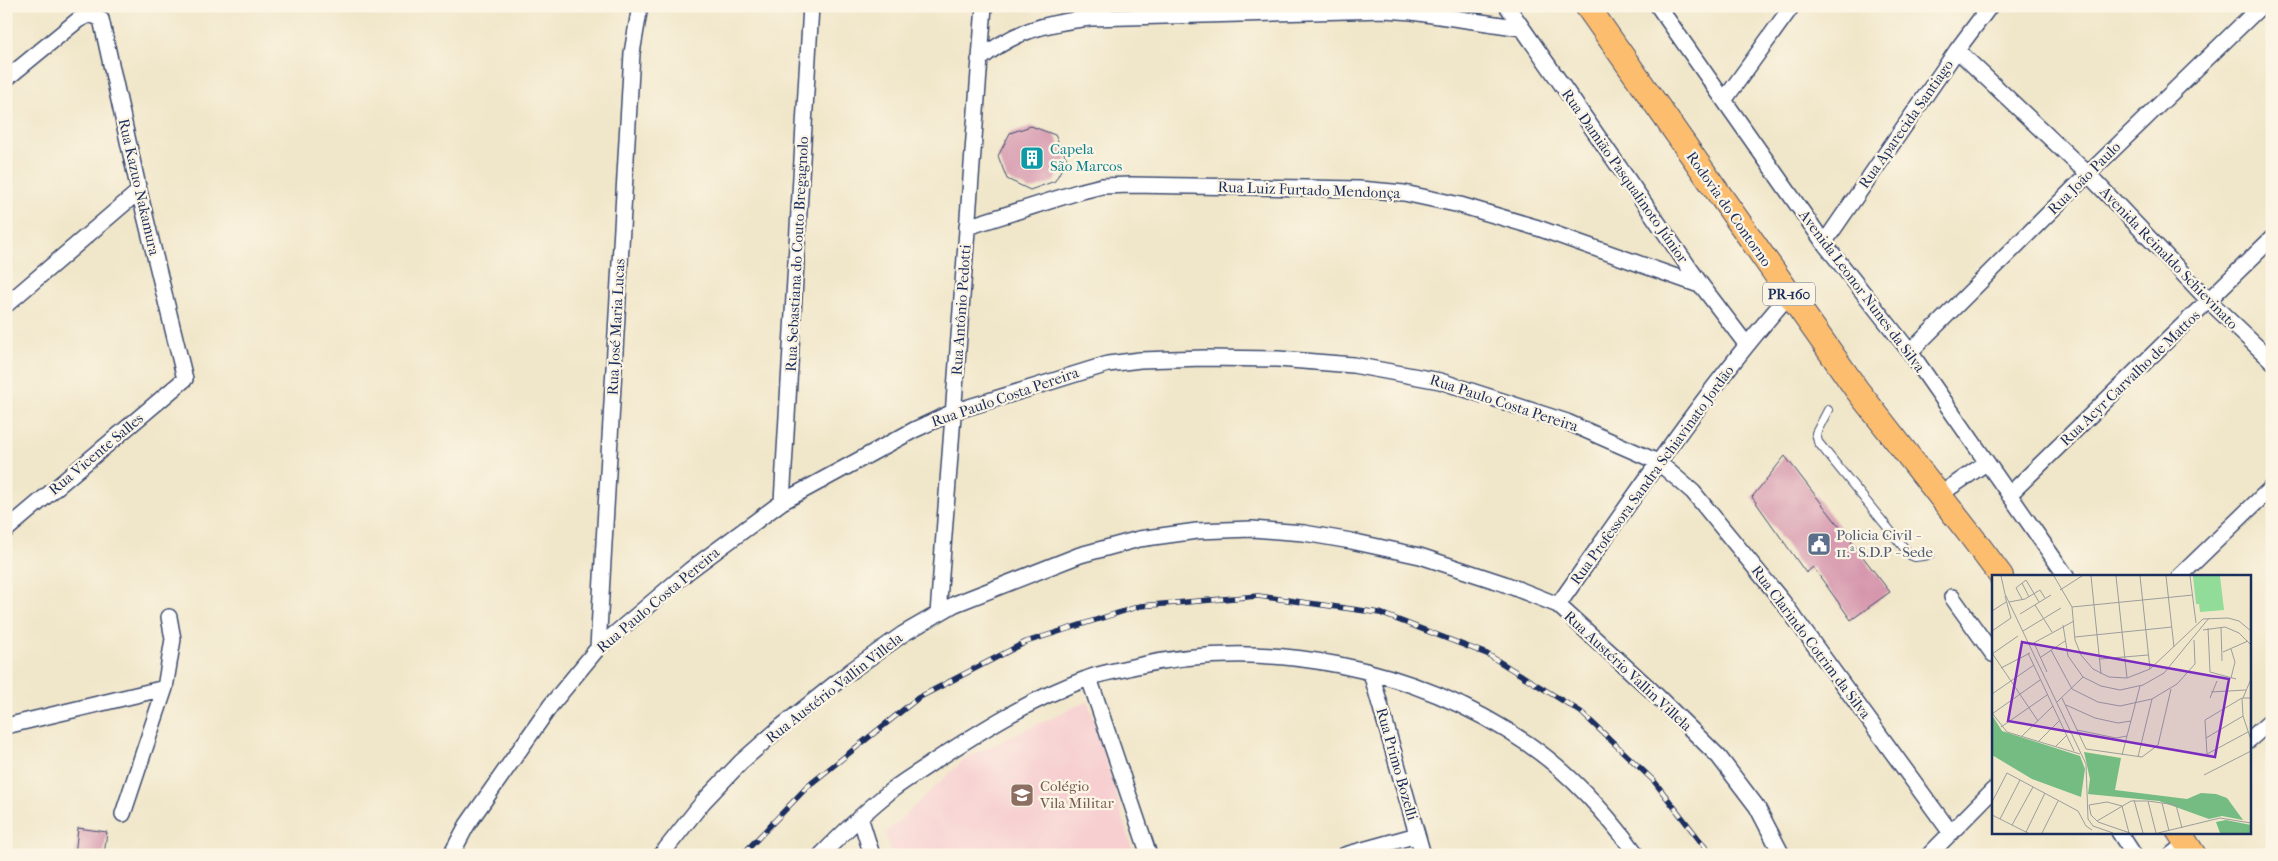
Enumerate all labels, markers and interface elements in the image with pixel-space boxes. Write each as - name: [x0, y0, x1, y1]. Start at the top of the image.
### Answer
- street label: Rua Aparecida Santiago: [1855, 56, 1957, 192]
- street label: Rua Damião Pasqualinoto Júnior: [1558, 85, 1693, 267]
- street label: Rua Kazuo Nakamura: [114, 117, 164, 258]
- street label: Rua Sebastiana do Couto Bregagnolo: [782, 135, 812, 372]
- street label: Rua João Paulo: [2044, 137, 2125, 218]
- place label: Capela São Marcos: [1050, 140, 1123, 175]
- building icon: Capela São Marcos: [1019, 145, 1045, 171]
- street label: Rodovia do Contorno: [1682, 148, 1776, 270]
- street label: Rua Luiz Furtado Mendonça: [1217, 178, 1402, 202]
- street label: Avenida Reinaldo Schievinato: [2095, 182, 2242, 333]
- street label: Avenida Leonor Nunes da Silva: [1795, 206, 1929, 376]
- street label: Rua Antônio Pedotti: [947, 243, 975, 376]
- street label: Rua José Maria Lucas: [603, 258, 629, 396]
- road number: PR-160: [1763, 282, 1815, 306]
- street label: Rua Acyr Carvalho de Mattos: [2056, 306, 2204, 450]
- street label: Rua Professora Sandra Schiavinato Jordão: [1566, 362, 1738, 588]
- street label: Rua Paulo Costa Pereira: [929, 363, 1082, 431]
- street label: Rua Paulo Costa Pereira: [1428, 371, 1581, 436]
- street label: Rua Vicente Salles: [45, 409, 147, 499]
- place label: Policia Civil - 11.ª S.D.P - Sede: [1836, 526, 1934, 561]
- public building icon: Policia Civil - 11.ª S.D.P - Sede: [1806, 531, 1832, 557]
- street label: Rua Paulo Costa Pereira: [593, 543, 724, 657]
- street label: Rua Clarindo Cotrim da Silva: [1748, 562, 1875, 723]
- inset map: [1992, 575, 2250, 834]
- street label: Rua Austério Vallin Villela: [1560, 607, 1696, 736]
- street label: Rua Austério Vallin Villela: [762, 628, 907, 747]
- street label: Rua Primo Bozelli: [1372, 706, 1422, 823]
- place label: Colégio Vila Militar: [1039, 777, 1114, 812]
- school or university icon: Colégio Vila Militar: [1009, 782, 1035, 808]

